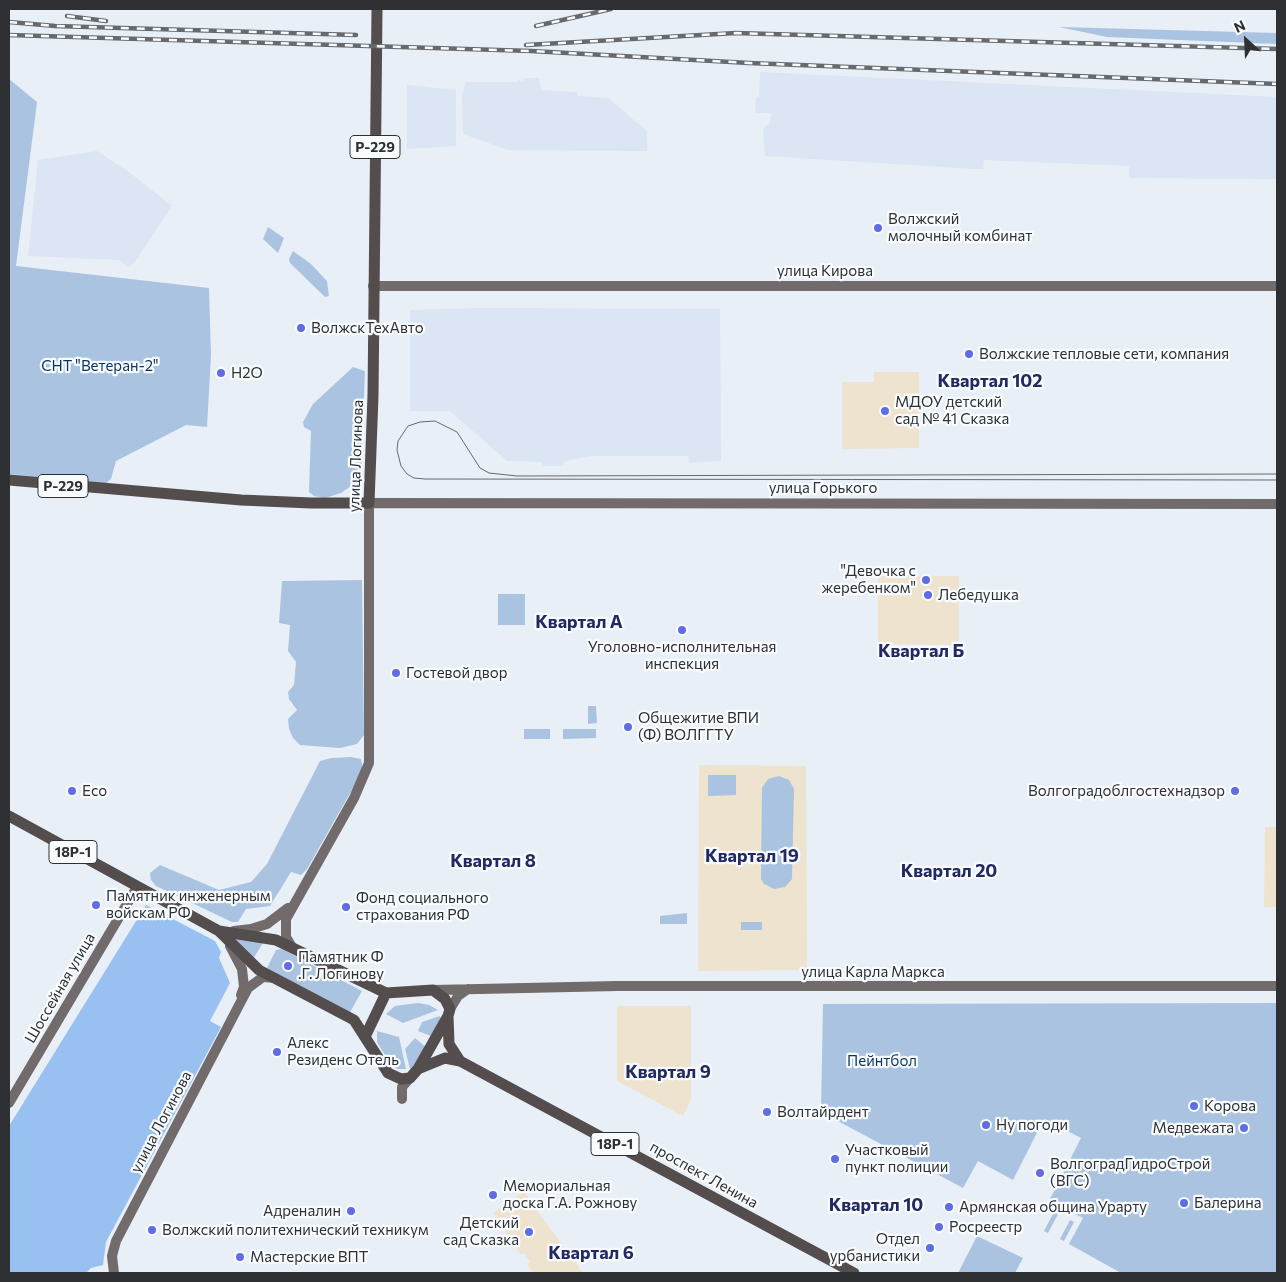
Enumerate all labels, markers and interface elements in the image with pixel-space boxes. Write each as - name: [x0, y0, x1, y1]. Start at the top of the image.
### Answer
- north arrow: [1221, 15, 1271, 65]
- text: N: [1231, 16, 1248, 36]
- road number: Р-229: [350, 136, 400, 158]
- place label: Волжский молочный комбинат: [888, 210, 1032, 245]
- marker: Волжский молочный комбинат: [872, 222, 884, 234]
- street label: улица Кирова: [777, 262, 873, 280]
- place label: ВолжскТехАвто: [311, 319, 424, 337]
- marker: ВолжскТехАвто: [295, 322, 307, 334]
- place label: Волжские тепловые сети, компания: [979, 345, 1229, 363]
- marker: Волжские тепловые сети, компания: [963, 348, 975, 360]
- park label: СНТ "Ветеран-2": [41, 357, 159, 375]
- place label: H2O: [231, 364, 263, 382]
- marker: H2O: [215, 367, 227, 379]
- district label: Квартал 102: [938, 370, 1042, 392]
- place label: МДОУ детский сад № 41 Сказка: [895, 393, 1009, 428]
- street label: улица Логинова: [345, 399, 367, 513]
- marker: МДОУ детский сад № 41 Сказка: [879, 405, 891, 417]
- road number: Р-229: [38, 474, 88, 498]
- street label: улица Горького: [769, 479, 877, 497]
- place label: "Девочка с жеребенком": [821, 562, 916, 597]
- marker: "Девочка с жеребенком": [920, 574, 932, 586]
- place label: Лебедушка: [938, 586, 1019, 604]
- marker: Лебедушка: [922, 589, 934, 601]
- district label: Квартал А: [535, 611, 623, 633]
- marker: Уголовно-исполнительная инспекция: [676, 624, 688, 636]
- place label: Уголовно-исполнительная инспекция: [588, 638, 776, 673]
- district label: Квартал Б: [878, 640, 964, 662]
- place label: Гостевой двор: [406, 664, 507, 682]
- marker: Гостевой двор: [390, 667, 402, 679]
- place label: Общежитие ВПИ (Ф) ВОЛГГТУ: [638, 709, 759, 744]
- marker: Общежитие ВПИ (Ф) ВОЛГГТУ: [622, 721, 634, 733]
- place label: Eco: [82, 782, 107, 800]
- place label: Волгоградоблгостехнадзор: [1028, 782, 1225, 800]
- marker: Eco: [66, 785, 78, 797]
- marker: Волгоградоблгостехнадзор: [1229, 785, 1241, 797]
- road number: 18Р-1: [49, 840, 97, 864]
- district label: Квартал 19: [705, 845, 799, 867]
- district label: Квартал 8: [450, 850, 536, 872]
- district label: Квартал 20: [901, 860, 997, 882]
- place label: Памятник инженерным войскам РФ: [106, 887, 271, 922]
- place label: Фонд социального страхования РФ: [356, 889, 489, 924]
- marker: Памятник инженерным войскам РФ: [90, 899, 102, 911]
- marker: Фонд социального страхования РФ: [340, 901, 352, 913]
- street label: Шоссейная улица: [21, 930, 99, 1046]
- place label: Памятник Ф .Г. Логинову: [298, 948, 384, 983]
- marker: Памятник Ф .Г. Логинову: [282, 960, 294, 972]
- street label: улица Карла Маркса: [801, 963, 945, 981]
- place label: Алекс Резиденс Отель: [287, 1034, 399, 1069]
- marker: Алекс Резиденс Отель: [271, 1046, 283, 1058]
- park label: Пейнтбол: [847, 1052, 917, 1070]
- district label: Квартал 9: [625, 1061, 711, 1083]
- street label: улица Логинова: [127, 1068, 195, 1176]
- place label: Корова: [1204, 1097, 1256, 1115]
- marker: Корова: [1188, 1100, 1200, 1112]
- place label: Волтайрдент: [777, 1103, 869, 1121]
- marker: Волтайрдент: [761, 1106, 773, 1118]
- place label: Ну погоди: [996, 1116, 1068, 1134]
- marker: Ну погоди: [980, 1119, 992, 1131]
- place label: Медвежата: [1153, 1119, 1234, 1137]
- marker: Медвежата: [1238, 1122, 1250, 1134]
- road number: 18Р-1: [591, 1132, 639, 1156]
- street label: проспект Ленина: [647, 1138, 761, 1212]
- place label: Участковый пункт полиции: [845, 1141, 948, 1176]
- marker: Участковый пункт полиции: [829, 1153, 841, 1165]
- place label: ВолгоградГидроСтрой (ВГС): [1050, 1155, 1210, 1190]
- marker: ВолгоградГидроСтрой (ВГС): [1034, 1167, 1046, 1179]
- place label: Мемориальная доска Г.А. Рожнову: [503, 1177, 637, 1212]
- marker: Мемориальная доска Г.А. Рожнову: [487, 1189, 499, 1201]
- district label: Квартал 10: [829, 1194, 923, 1216]
- place label: Балерина: [1194, 1194, 1261, 1212]
- marker: Балерина: [1178, 1197, 1190, 1209]
- place label: Армянская община Урарту: [959, 1198, 1147, 1216]
- marker: Армянская община Урарту: [943, 1201, 955, 1213]
- place label: Адреналин: [263, 1202, 341, 1220]
- marker: Адреналин: [345, 1205, 357, 1217]
- place label: Детский сад Сказка: [443, 1214, 519, 1249]
- place label: Росреестр: [949, 1218, 1022, 1236]
- place label: Волжский политехнический техникум: [162, 1221, 429, 1239]
- marker: Росреестр: [933, 1221, 945, 1233]
- marker: Волжский политехнический техникум: [146, 1224, 158, 1236]
- marker: Детский сад Сказка: [523, 1226, 535, 1238]
- place label: Отдел урбанистики: [830, 1230, 920, 1265]
- district label: Квартал 6: [548, 1242, 634, 1264]
- marker: Отдел урбанистики: [924, 1242, 936, 1254]
- place label: Мастерские ВПТ: [250, 1248, 368, 1266]
- marker: Мастерские ВПТ: [234, 1251, 246, 1263]

